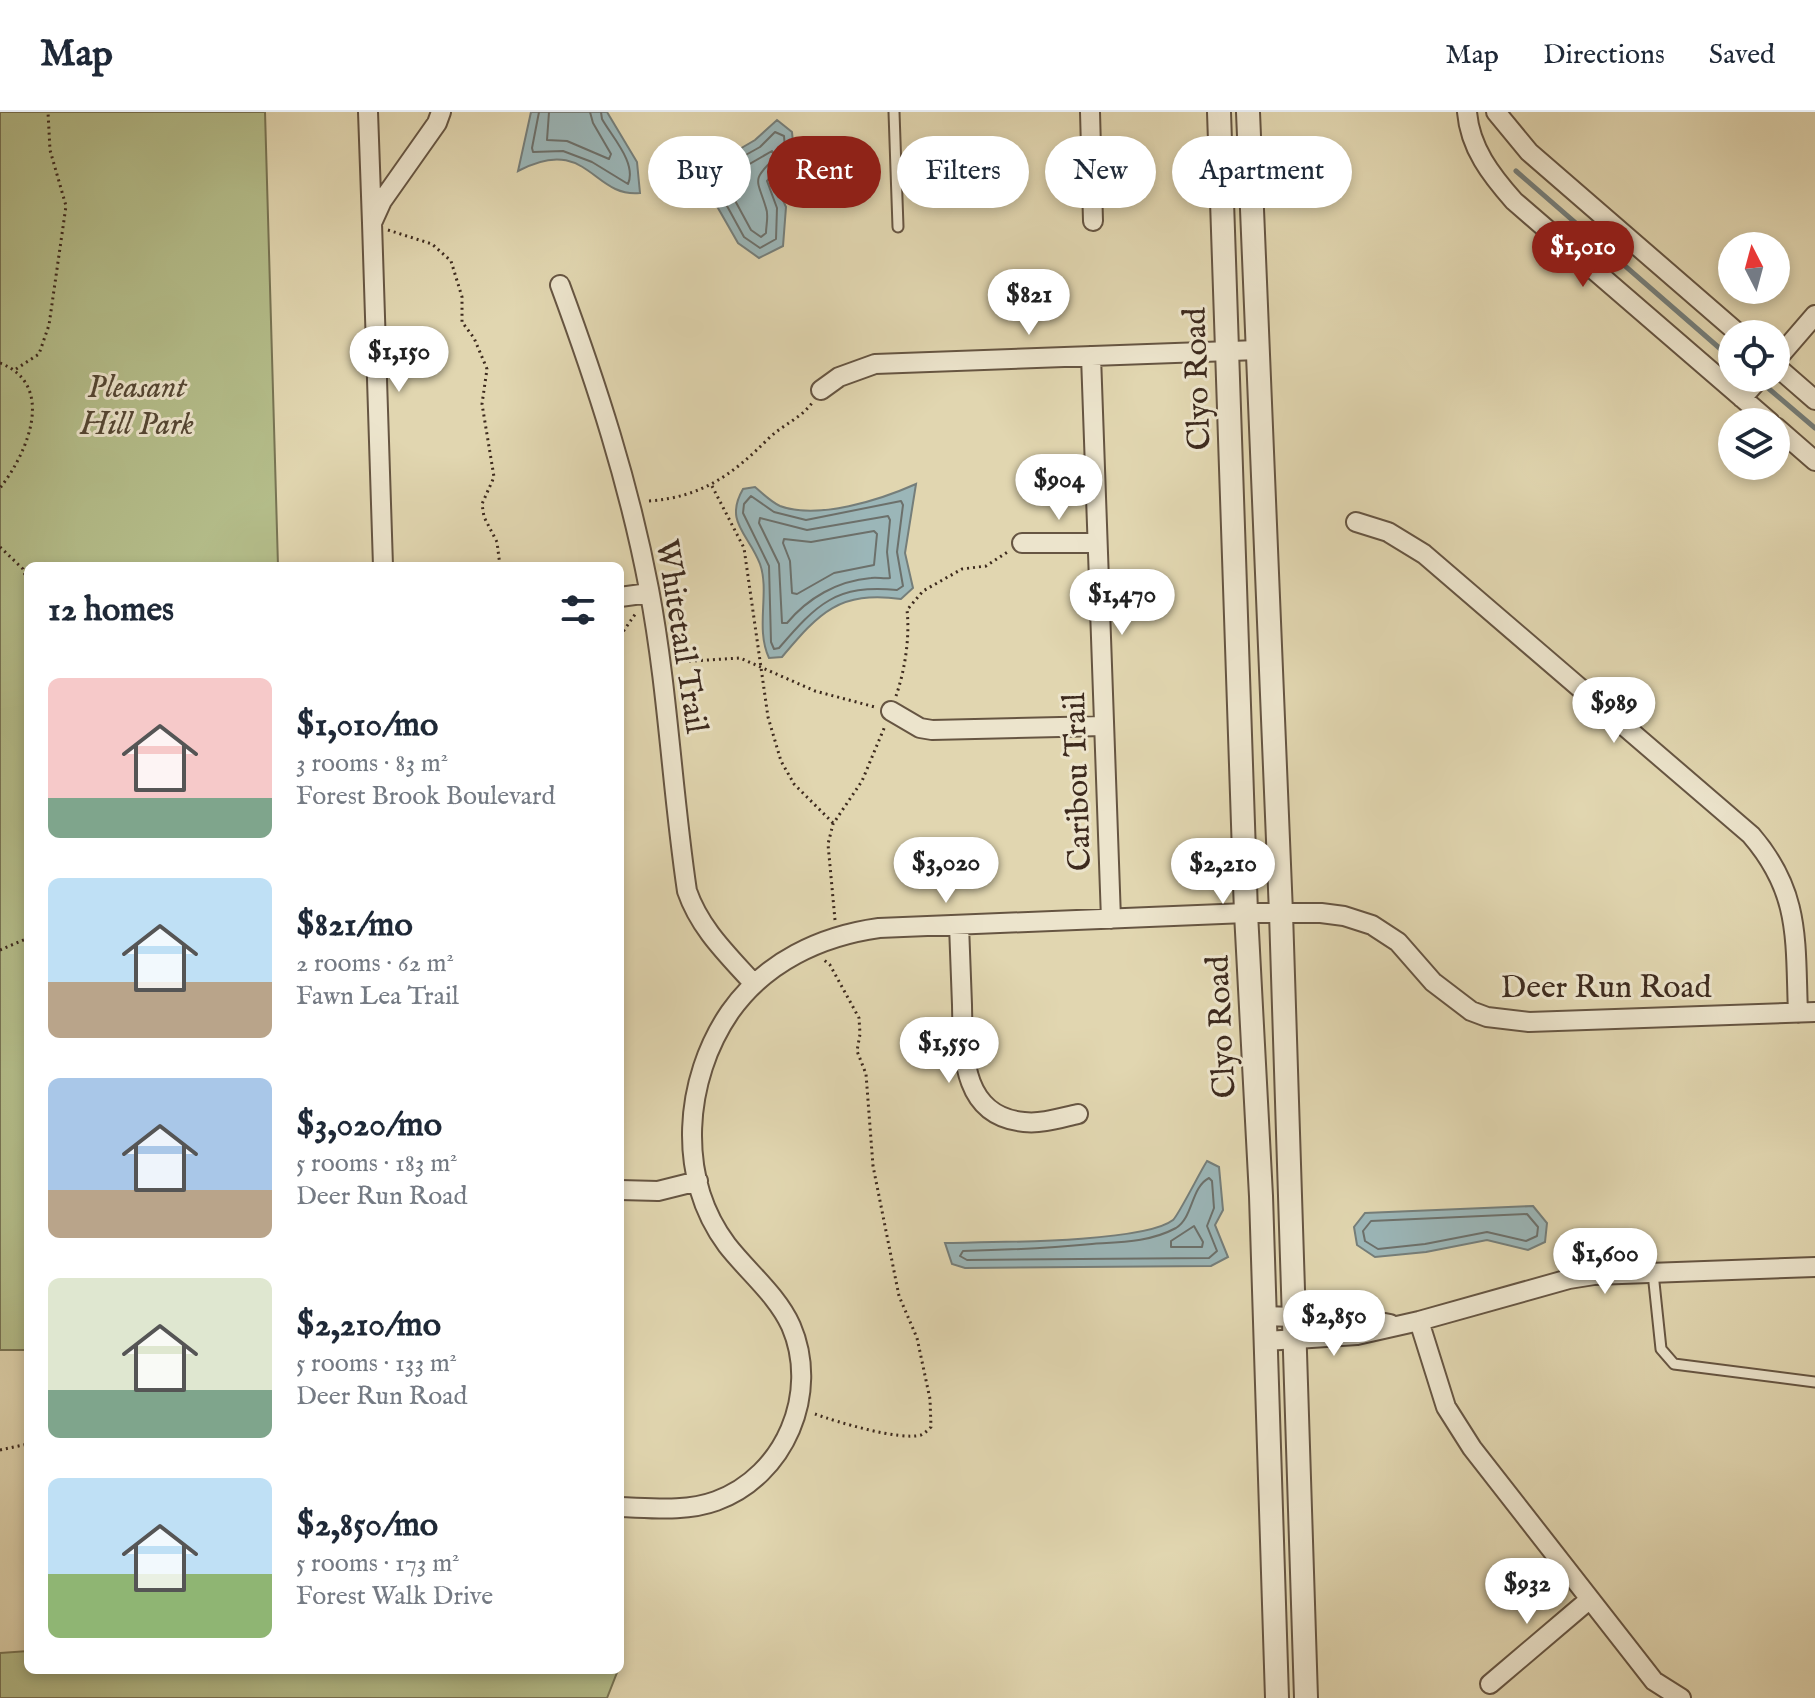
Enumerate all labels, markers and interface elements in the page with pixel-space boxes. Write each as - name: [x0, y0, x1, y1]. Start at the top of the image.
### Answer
- text: Map: [40, 31, 113, 79]
- text: Map: [1445, 38, 1499, 73]
- text: Directions: [1543, 38, 1665, 73]
- text: Saved: [1709, 38, 1775, 73]
- chip: Buy: [648, 136, 751, 208]
- chip: Rent: [767, 136, 881, 208]
- chip: Filters: [897, 136, 1029, 208]
- chip: New: [1045, 136, 1156, 208]
- chip: Apartment: [1172, 136, 1352, 208]
- pin: $1,010: [1518, 221, 1648, 289]
- text: $1,010: [1550, 230, 1616, 263]
- north arrow: [1718, 232, 1790, 304]
- map controls: [1718, 232, 1790, 480]
- pin: $821: [982, 269, 1076, 337]
- text: $821: [1006, 278, 1052, 311]
- street label: Clyo Road: [1175, 306, 1221, 451]
- button: locate: [1718, 320, 1790, 392]
- pin: $1,150: [334, 326, 464, 394]
- text: $1,150: [368, 335, 430, 368]
- park label: Pleasant Hill Park: [79, 368, 194, 446]
- button: layers: [1718, 408, 1790, 480]
- pin: $904: [1012, 454, 1106, 522]
- text: $904: [1033, 463, 1085, 496]
- street label: Whitetail Trail: [645, 536, 716, 737]
- pin: $1,470: [1057, 569, 1187, 637]
- text: $1,470: [1088, 578, 1156, 611]
- icon: filters: [556, 588, 600, 632]
- text: 12 homes: [48, 589, 174, 632]
- pin: $989: [1567, 677, 1661, 745]
- text: $989: [1590, 686, 1638, 719]
- street label: Caribou Trail: [1055, 692, 1102, 872]
- text: $1,010/mo: [296, 704, 438, 747]
- icon: home: [112, 710, 208, 806]
- text: 3 rooms · 83 m²: [296, 747, 448, 780]
- text: Forest Brook Boulevard: [296, 780, 555, 813]
- pin: $3,020: [881, 837, 1011, 905]
- pin: $2,210: [1158, 838, 1288, 906]
- text: $3,020: [912, 846, 980, 879]
- text: $2,210: [1189, 847, 1257, 880]
- text: $821/mo: [296, 904, 413, 947]
- icon: home: [112, 910, 208, 1006]
- text: 2 rooms · 62 m²: [296, 947, 454, 980]
- street label: Clyo Road: [1198, 953, 1247, 1099]
- street label: Deer Run Road: [1501, 968, 1712, 1009]
- text: Fawn Lea Trail: [296, 980, 459, 1013]
- pin: $1,550: [884, 1017, 1014, 1085]
- text: $1,550: [918, 1026, 980, 1059]
- text: $3,020/mo: [296, 1104, 442, 1147]
- icon: home: [112, 1110, 208, 1206]
- text: 5 rooms · 183 m²: [296, 1147, 458, 1180]
- text: Deer Run Road: [296, 1180, 467, 1213]
- pin: $1,600: [1540, 1228, 1670, 1296]
- text: $1,600: [1571, 1237, 1639, 1270]
- pin: $2,850: [1269, 1290, 1399, 1358]
- text: $2,850: [1301, 1299, 1367, 1332]
- text: $2,210/mo: [296, 1304, 441, 1347]
- icon: home: [112, 1310, 208, 1406]
- text: 5 rooms · 133 m²: [296, 1347, 457, 1380]
- text: Deer Run Road: [296, 1380, 467, 1413]
- text: $2,850/mo: [296, 1504, 438, 1547]
- icon: home: [112, 1510, 208, 1606]
- text: 5 rooms · 173 m²: [296, 1547, 460, 1580]
- pin: $932: [1480, 1558, 1574, 1626]
- text: $932: [1503, 1567, 1551, 1600]
- text: Forest Walk Drive: [296, 1580, 493, 1613]

